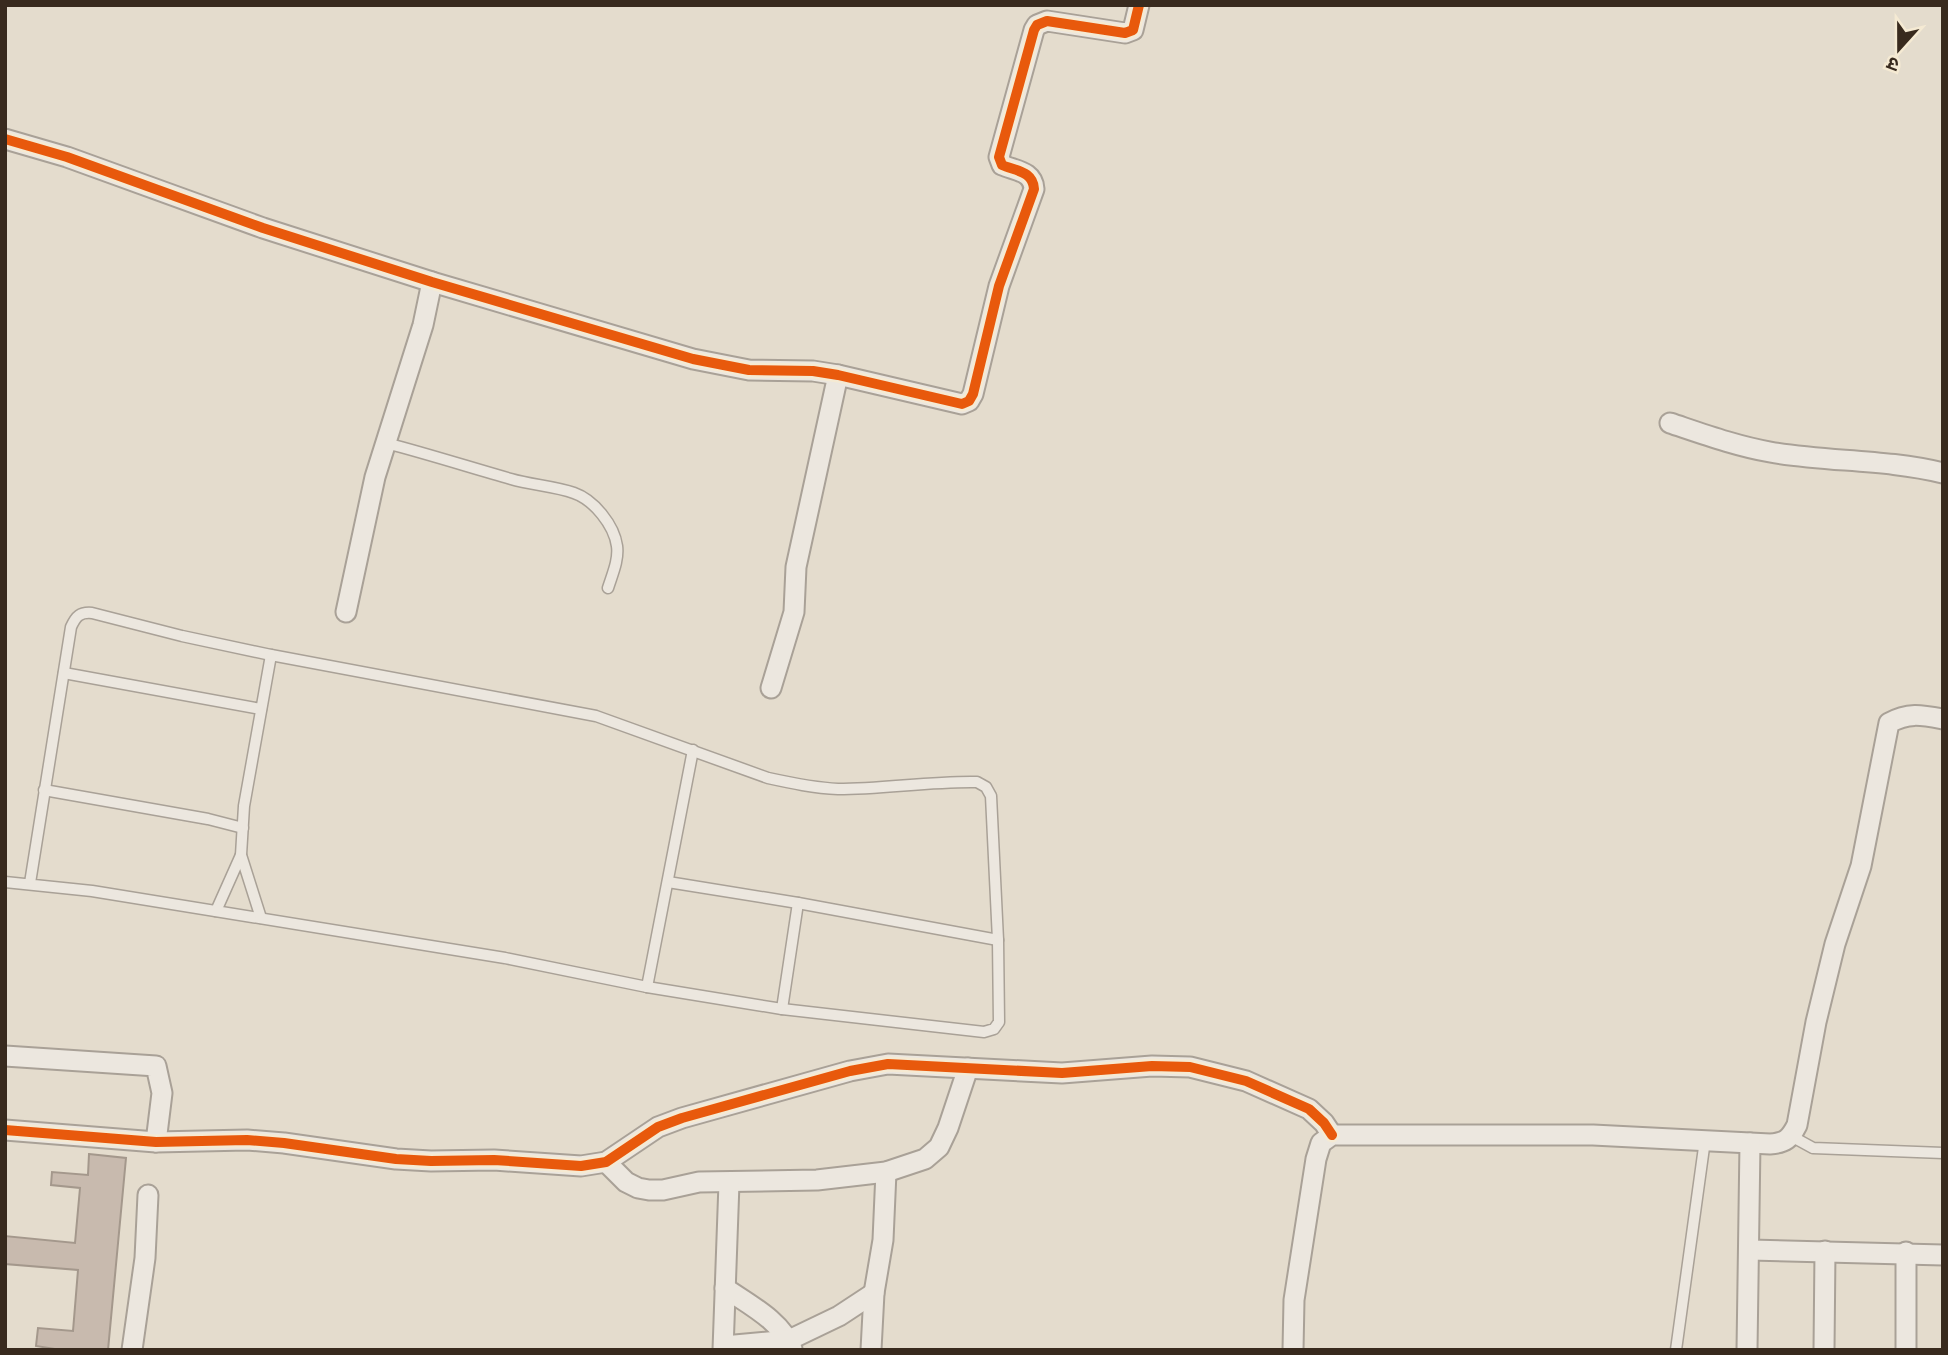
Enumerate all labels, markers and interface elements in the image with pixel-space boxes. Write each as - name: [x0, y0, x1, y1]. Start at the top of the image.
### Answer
- north arrow: [1864, 14, 1934, 84]
- text: उ: [1883, 52, 1902, 76]

